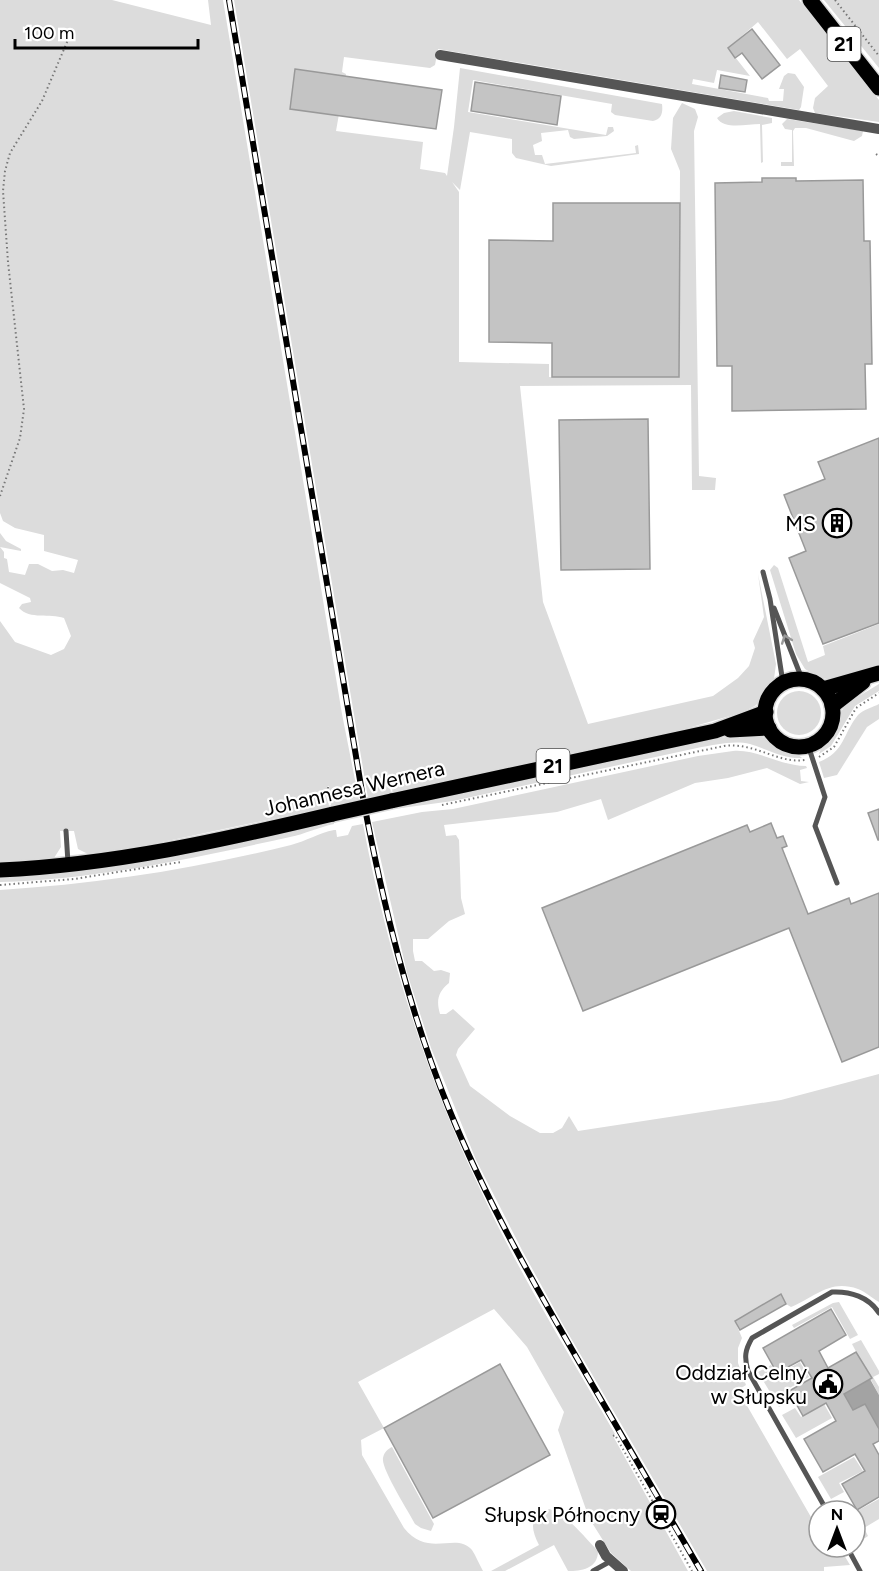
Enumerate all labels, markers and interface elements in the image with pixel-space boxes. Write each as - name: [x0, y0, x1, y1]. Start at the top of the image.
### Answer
- scale bar: [15, 12, 198, 50]
- text: 100 m: [24, 22, 74, 44]
- road number: 21: [828, 27, 860, 61]
- building icon: MS: [821, 507, 853, 539]
- place label: MS: [785, 511, 816, 536]
- one-way arrow: [781, 634, 794, 645]
- road number: 21: [536, 749, 570, 783]
- street label: Johannesa Wernera: [261, 755, 447, 821]
- place label: Oddział Celny w Słupsku: [675, 1360, 807, 1409]
- public building icon: Oddział Celny w Słupsku: [812, 1368, 844, 1400]
- station icon: Słupsk Północny: [645, 1498, 677, 1530]
- north arrow: [807, 1499, 867, 1559]
- place label: Słupsk Północny: [484, 1502, 640, 1527]
- text: N: [831, 1505, 843, 1524]

